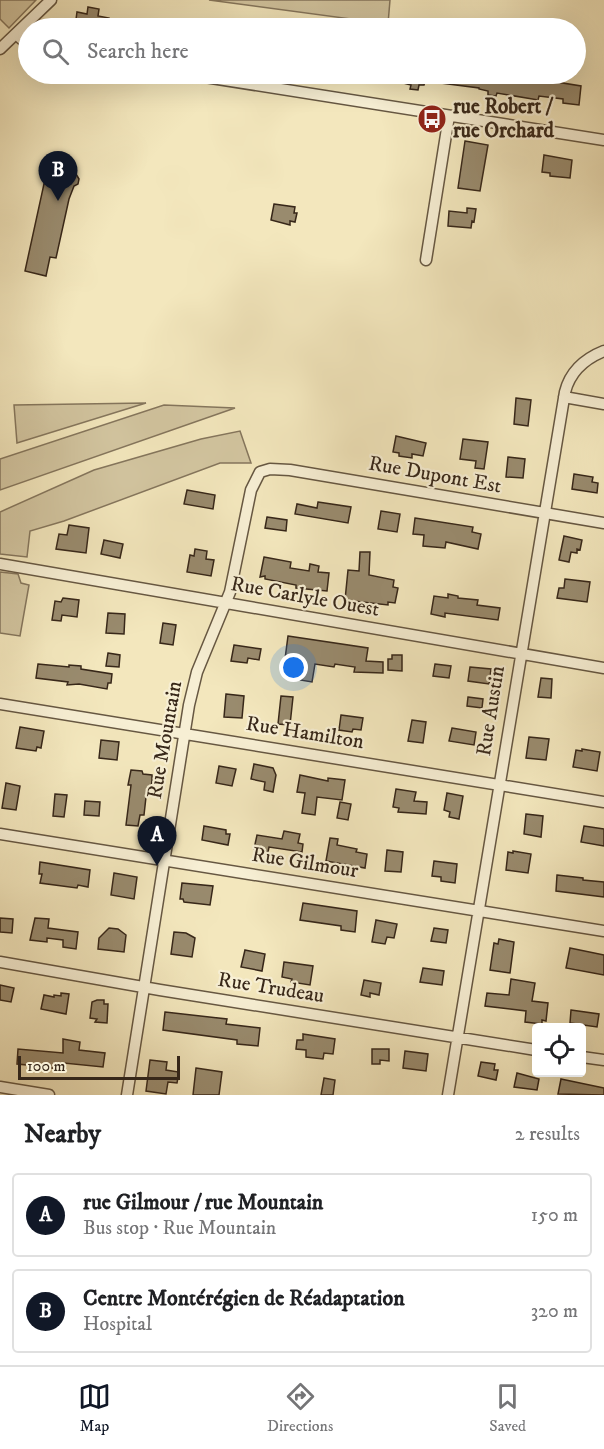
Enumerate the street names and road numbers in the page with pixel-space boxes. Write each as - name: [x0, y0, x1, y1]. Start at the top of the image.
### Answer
- street label: Rue Dupont Est: [366, 451, 504, 500]
- street label: Rue Carlyle Ouest: [229, 571, 382, 623]
- street label: Rue Austin: [471, 664, 511, 758]
- street label: Rue Mountain: [142, 679, 188, 801]
- street label: Rue Hamilton: [244, 711, 366, 755]
- street label: Rue Gilmour: [250, 842, 360, 884]
- street label: Rue Trudeau: [216, 967, 326, 1009]

